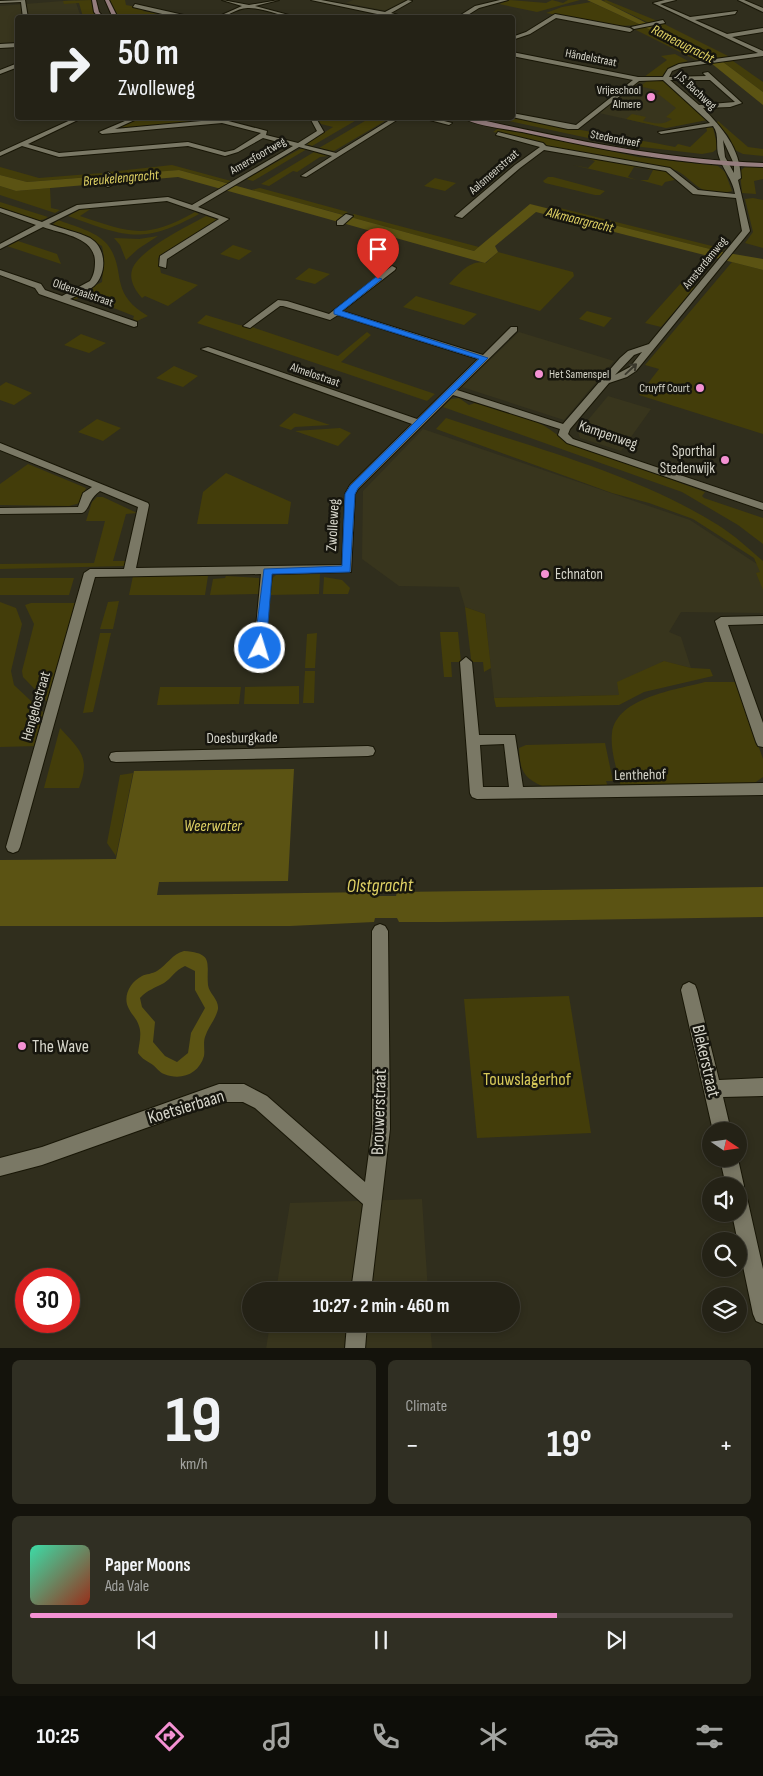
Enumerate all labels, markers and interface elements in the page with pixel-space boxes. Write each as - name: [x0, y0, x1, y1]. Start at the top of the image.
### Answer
- water label: Rameaugracht: [649, 21, 718, 67]
- text: 50 m: [118, 32, 179, 75]
- icon: right: [35, 35, 100, 100]
- street label: Händelstraat: [564, 46, 618, 70]
- street label: J.S. Bachweg: [672, 68, 720, 114]
- text: Zwolleweg: [118, 75, 195, 102]
- place label: Vrijeschool Almere: [597, 83, 641, 112]
- marker: Vrijeschool Almere: [645, 91, 657, 103]
- street label: Stedendreef: [589, 127, 641, 151]
- street label: Amersfoortweg: [226, 134, 289, 179]
- street label: Aalsmeerstraat: [465, 146, 522, 198]
- water label: Breukelengracht: [82, 166, 160, 190]
- water label: Alkmaargracht: [544, 203, 616, 237]
- pin: [357, 228, 399, 279]
- street label: Amsterdamweg: [679, 234, 731, 293]
- icon: arrive: [364, 235, 392, 263]
- street label: Oldenzaalstraat: [51, 276, 116, 310]
- street label: Almelostraat: [287, 359, 342, 391]
- one-way arrow: [624, 363, 637, 375]
- place label: Het Samenspel: [549, 367, 609, 382]
- marker: Het Samenspel: [533, 368, 545, 380]
- place label: Cruyff Court: [639, 381, 690, 396]
- marker: Cruyff Court: [694, 382, 706, 394]
- street label: Kampenweg: [576, 416, 640, 454]
- place label: Sporthal Stedenwijk: [660, 442, 715, 478]
- marker: Sporthal Stedenwijk: [719, 454, 731, 466]
- street label: Zwolleweg: [322, 498, 344, 552]
- place label: Echnaton: [555, 565, 603, 584]
- marker: Echnaton: [539, 568, 551, 580]
- position arrow: [233, 621, 285, 673]
- street label: Hengelostraat: [17, 669, 55, 743]
- street label: Doesburgkade: [206, 728, 278, 748]
- street label: Lenthehof: [614, 765, 667, 785]
- water label: Weerwater: [184, 817, 242, 836]
- water label: Olstgracht: [347, 874, 415, 898]
- street label: Blekerstraat: [688, 1023, 725, 1100]
- place label: The Wave: [32, 1036, 89, 1057]
- marker: The Wave: [16, 1040, 28, 1052]
- street label: Brouwerstraat: [367, 1068, 391, 1155]
- park label: Touwslagerhof: [483, 1069, 572, 1090]
- street label: Koetsierbaan: [145, 1085, 227, 1129]
- north arrow: [702, 1122, 748, 1168]
- map controls: [702, 1122, 747, 1332]
- button: sound: [702, 1177, 747, 1222]
- button: search: [702, 1232, 747, 1277]
- speed limit sign: 30: [15, 1268, 80, 1333]
- button: layers: [702, 1287, 747, 1332]
- text: 10:27 · 2 min · 460 m: [313, 1295, 449, 1318]
- text: 19: [166, 1383, 222, 1461]
- text: Climate: [406, 1397, 447, 1416]
- text: 19°: [547, 1422, 592, 1467]
- text: −: [406, 1429, 419, 1462]
- text: +: [719, 1429, 733, 1462]
- text: km/h: [180, 1455, 208, 1474]
- text: Paper Moons: [105, 1554, 191, 1577]
- text: Ada Vale: [105, 1577, 149, 1596]
- icon: previous: [133, 1626, 161, 1654]
- icon: pause: [367, 1626, 395, 1654]
- icon: next: [602, 1626, 630, 1654]
- icon: directions: [152, 1719, 187, 1754]
- icon: music: [260, 1719, 295, 1754]
- icon: phone: [368, 1719, 403, 1754]
- icon: climate: [476, 1719, 511, 1754]
- icon: car: [584, 1719, 619, 1754]
- icon: filters: [692, 1719, 727, 1754]
- text: 10:25: [36, 1723, 79, 1750]

